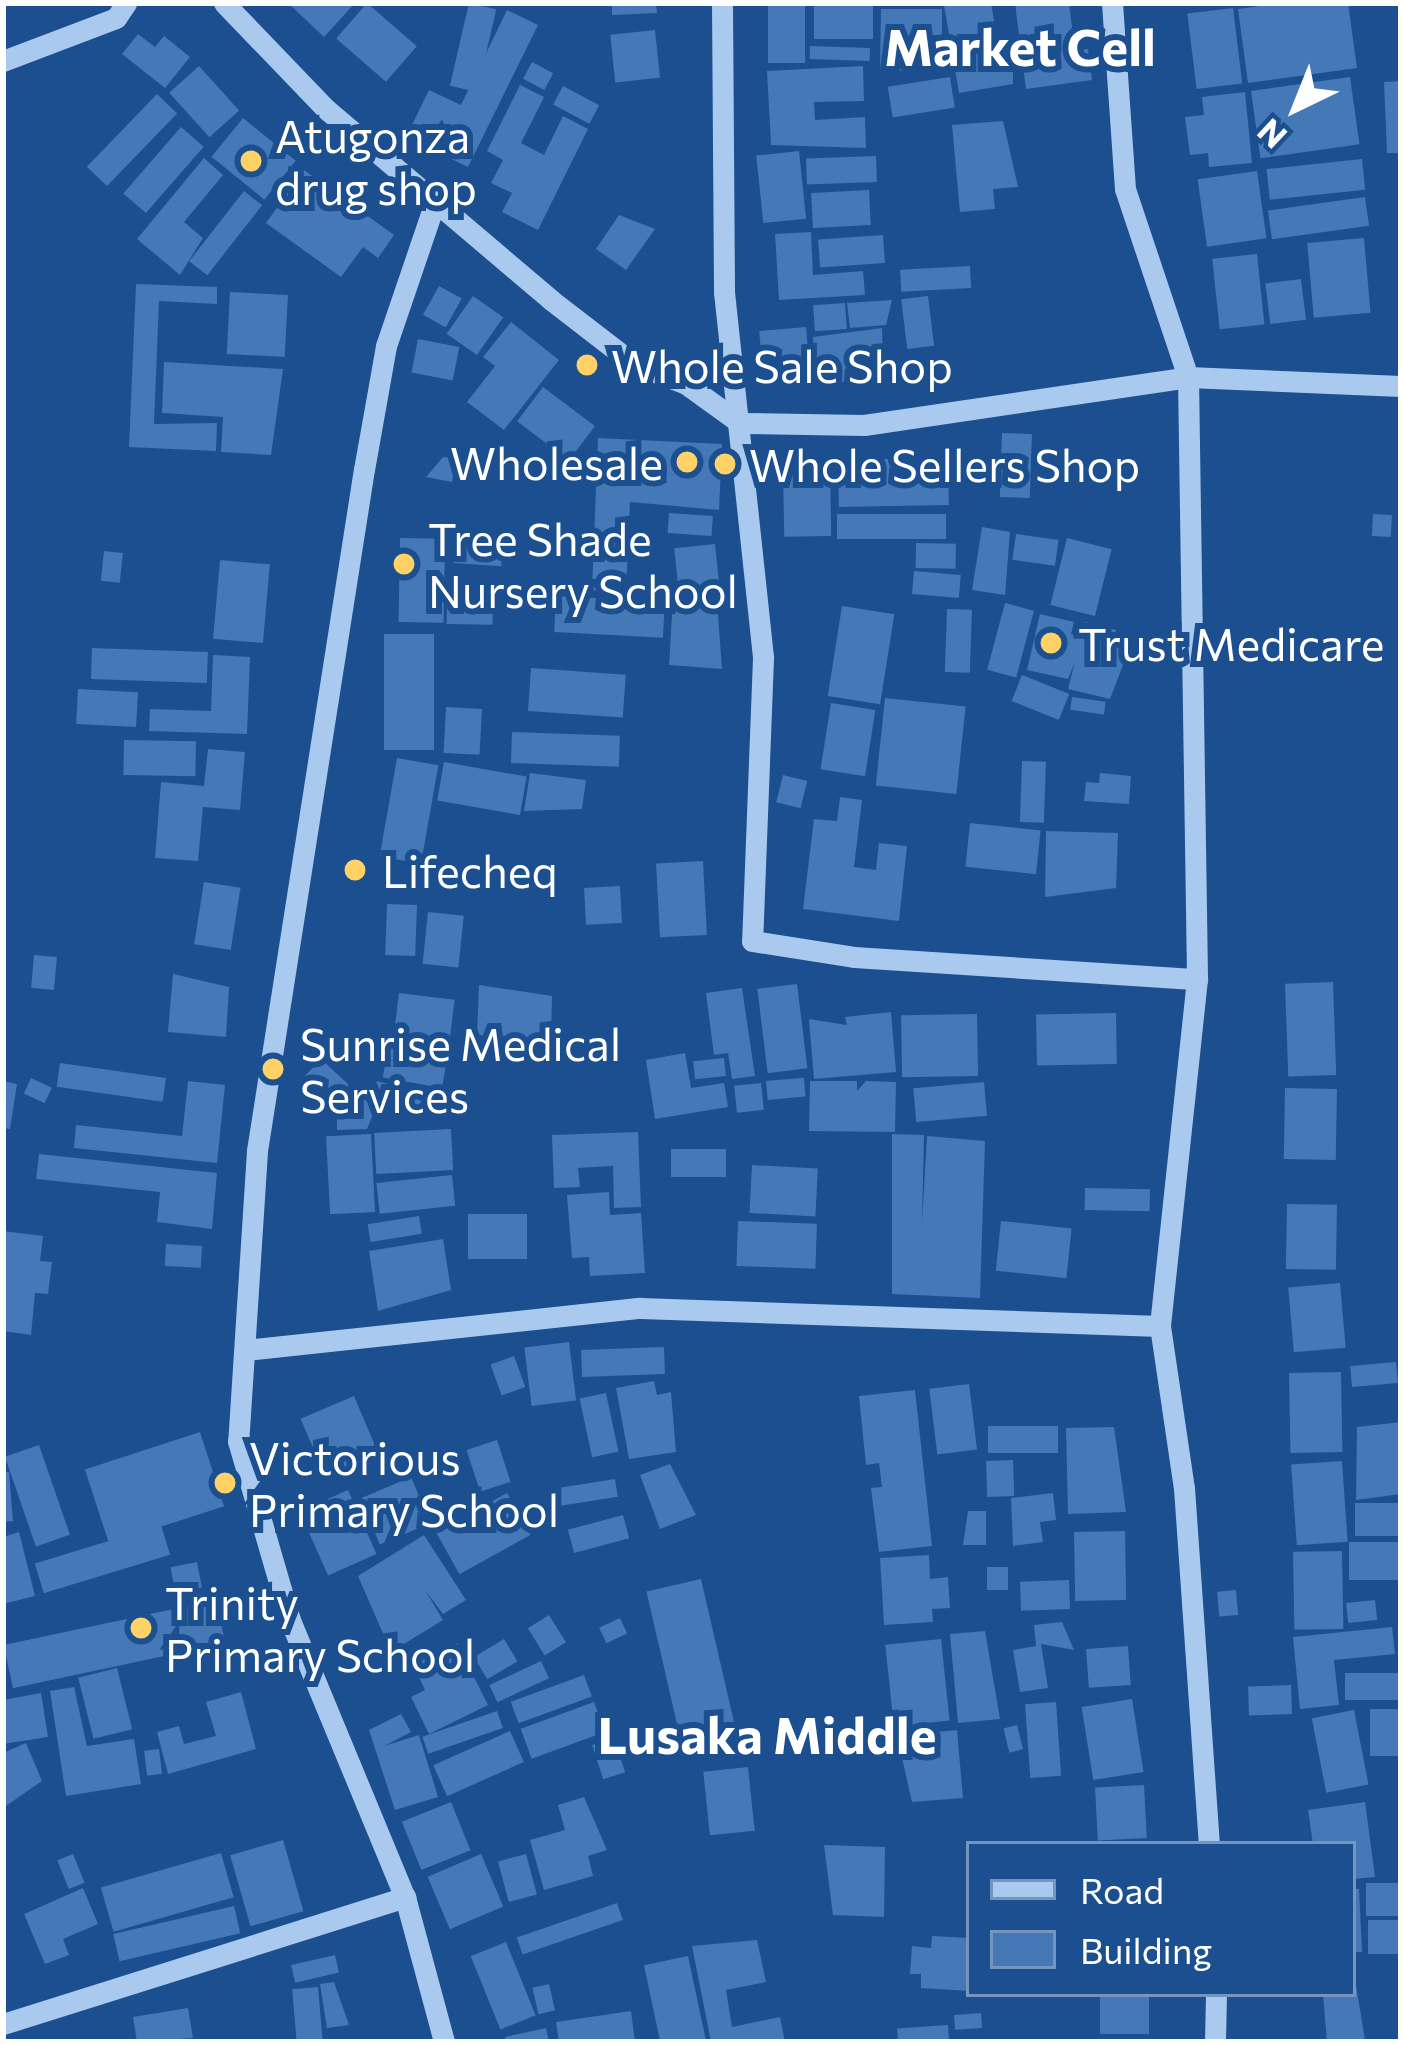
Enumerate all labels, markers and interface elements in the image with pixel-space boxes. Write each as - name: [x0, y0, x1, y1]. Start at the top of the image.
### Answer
- district label: Market Cell: [884, 15, 1156, 77]
- north arrow: [1236, 48, 1356, 168]
- place label: Atugonza drug shop: [275, 108, 477, 214]
- text: N: [1248, 111, 1294, 158]
- marker: Atugonza drug shop: [238, 148, 264, 174]
- place label: Whole Sale Shop: [611, 338, 953, 392]
- marker: Whole Sale Shop: [574, 352, 600, 378]
- place label: Wholesale: [450, 435, 663, 489]
- place label: Whole Sellers Shop: [749, 437, 1140, 491]
- marker: Wholesale: [674, 449, 700, 475]
- marker: Whole Sellers Shop: [712, 451, 738, 477]
- place label: Tree Shade Nursery School: [428, 511, 738, 617]
- marker: Tree Shade Nursery School: [391, 551, 417, 577]
- place label: Trust Medicare: [1078, 616, 1385, 670]
- marker: Trust Medicare: [1035, 627, 1067, 659]
- place label: Lifecheq: [382, 843, 558, 897]
- marker: Lifecheq: [339, 854, 371, 886]
- place label: Sunrise Medical Services: [300, 1016, 621, 1122]
- marker: Sunrise Medical Services: [257, 1053, 289, 1085]
- place label: Victorious Primary School: [249, 1430, 559, 1536]
- marker: Victorious Primary School: [212, 1470, 238, 1496]
- place label: Trinity Primary School: [165, 1575, 475, 1681]
- marker: Trinity Primary School: [128, 1615, 154, 1641]
- district label: Lusaka Middle: [598, 1703, 936, 1765]
- legend: [966, 1841, 1356, 1997]
- text: Road: [1080, 1867, 1164, 1911]
- text: Building: [1080, 1927, 1212, 1971]

